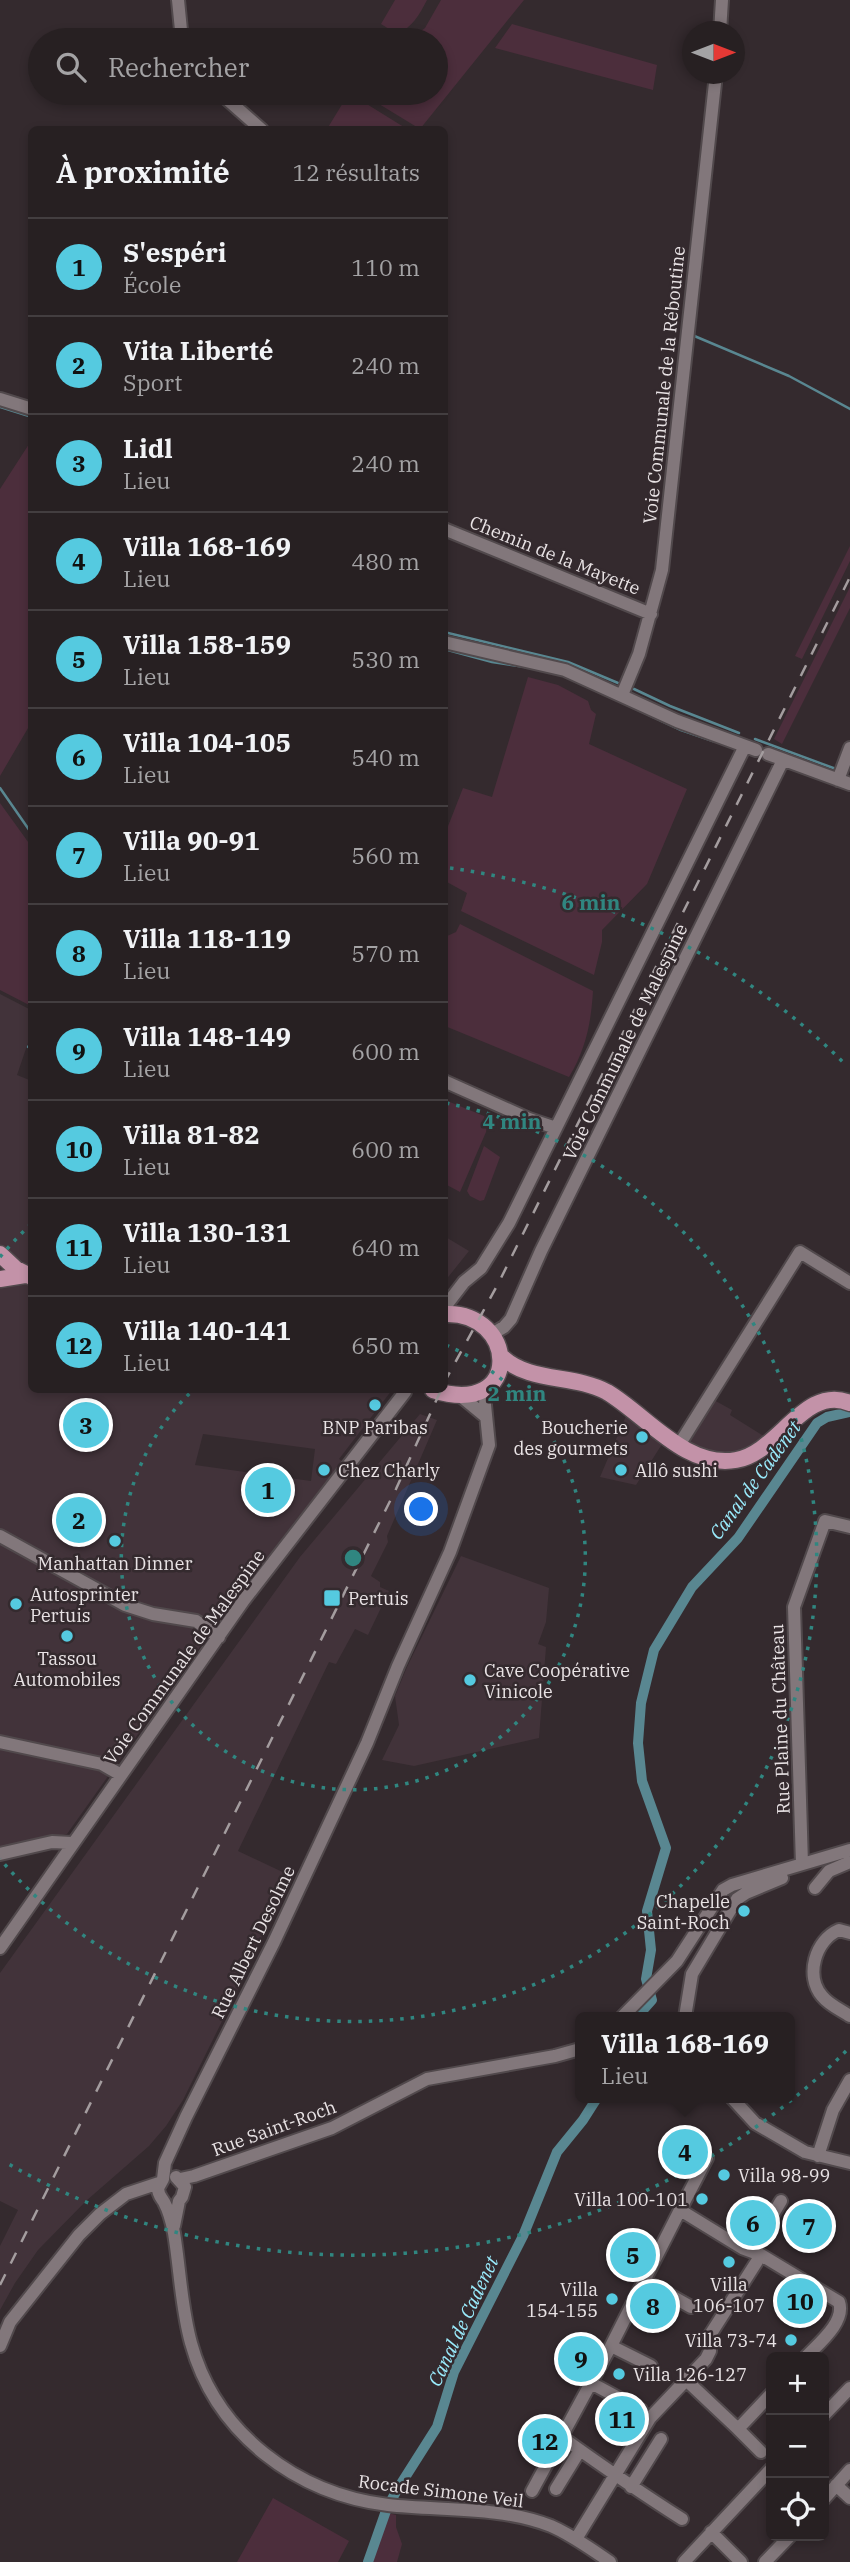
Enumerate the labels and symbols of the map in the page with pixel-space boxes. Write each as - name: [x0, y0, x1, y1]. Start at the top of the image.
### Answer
- north arrow: [682, 21, 745, 84]
- street label: Voie Communale de la Réboutine: [638, 245, 690, 525]
- street label: Chemin de la Mayette: [466, 510, 644, 600]
- text: 6 min: [562, 888, 620, 916]
- street label: Voie Communale de Malespine: [558, 920, 692, 1164]
- text: 4 min: [483, 1107, 541, 1135]
- text: 2 min: [488, 1379, 546, 1407]
- marker: BNP Paribas: [367, 1397, 383, 1413]
- pin: 3: [63, 1399, 109, 1451]
- water label: Canal de Cadenet: [704, 1415, 807, 1544]
- place label: BNP Paribas: [322, 1416, 428, 1439]
- place label: Boucherie des gourmets: [514, 1416, 628, 1460]
- marker: Boucherie des gourmets: [634, 1429, 650, 1445]
- place label: Chez Charly: [338, 1459, 440, 1482]
- place label: Allô sushi: [635, 1459, 718, 1482]
- marker: Chez Charly: [316, 1462, 332, 1478]
- marker: Allô sushi: [613, 1462, 629, 1478]
- pin: 1: [245, 1464, 291, 1516]
- your location: [404, 1492, 438, 1526]
- pin: 2: [56, 1494, 102, 1546]
- marker: Manhattan Dinner: [107, 1533, 123, 1549]
- street label: Voie Communale de Malespine: [98, 1545, 270, 1769]
- centre of rings: [341, 1546, 365, 1570]
- place label: Manhattan Dinner: [38, 1552, 192, 1575]
- place label: Autosprinter Pertuis: [30, 1583, 139, 1627]
- place label: Pertuis: [348, 1587, 409, 1610]
- marker: Pertuis: [322, 1588, 342, 1608]
- marker: Autosprinter Pertuis: [8, 1596, 24, 1612]
- street label: Rue Plaine du Château: [765, 1623, 795, 1815]
- marker: Tassou Automobiles: [59, 1628, 75, 1644]
- place label: Tassou Automobiles: [13, 1647, 121, 1691]
- place label: Cave Coopérative Vinicole: [484, 1659, 630, 1703]
- marker: Cave Coopérative Vinicole: [462, 1672, 478, 1688]
- street label: Rue Albert Desolme: [206, 1862, 300, 2022]
- place label: Chapelle Saint-Roch: [637, 1890, 730, 1934]
- marker: Chapelle Saint-Roch: [736, 1903, 752, 1919]
- street label: Rue Saint-Roch: [209, 2095, 339, 2161]
- pin: 4: [662, 2126, 708, 2178]
- place label: Villa 98-99: [738, 2164, 830, 2187]
- marker: Villa 98-99: [716, 2167, 732, 2183]
- place label: Villa 100-101: [574, 2188, 688, 2211]
- marker: Villa 100-101: [694, 2191, 710, 2207]
- pin: 6: [730, 2197, 776, 2249]
- pin: 7: [786, 2200, 832, 2252]
- pin: 5: [610, 2229, 656, 2281]
- water label: Canal de Cadenet: [422, 2251, 504, 2390]
- marker: Villa 106-107: [721, 2254, 737, 2270]
- place label: Villa 106-107: [693, 2273, 765, 2317]
- pin: 10: [777, 2275, 823, 2327]
- place label: Villa 154-155: [526, 2278, 598, 2322]
- pin: 8: [630, 2280, 676, 2332]
- marker: Villa 154-155: [604, 2291, 620, 2307]
- place label: Villa 73-74: [685, 2329, 777, 2352]
- marker: Villa 73-74: [783, 2332, 799, 2348]
- pin: 9: [558, 2333, 604, 2385]
- place label: Villa 126-127: [633, 2363, 747, 2386]
- marker: Villa 126-127: [611, 2366, 627, 2382]
- pin: 11: [599, 2393, 645, 2445]
- pin: 12: [522, 2415, 568, 2467]
- street label: Rocade Simone Veil: [357, 2469, 525, 2513]

